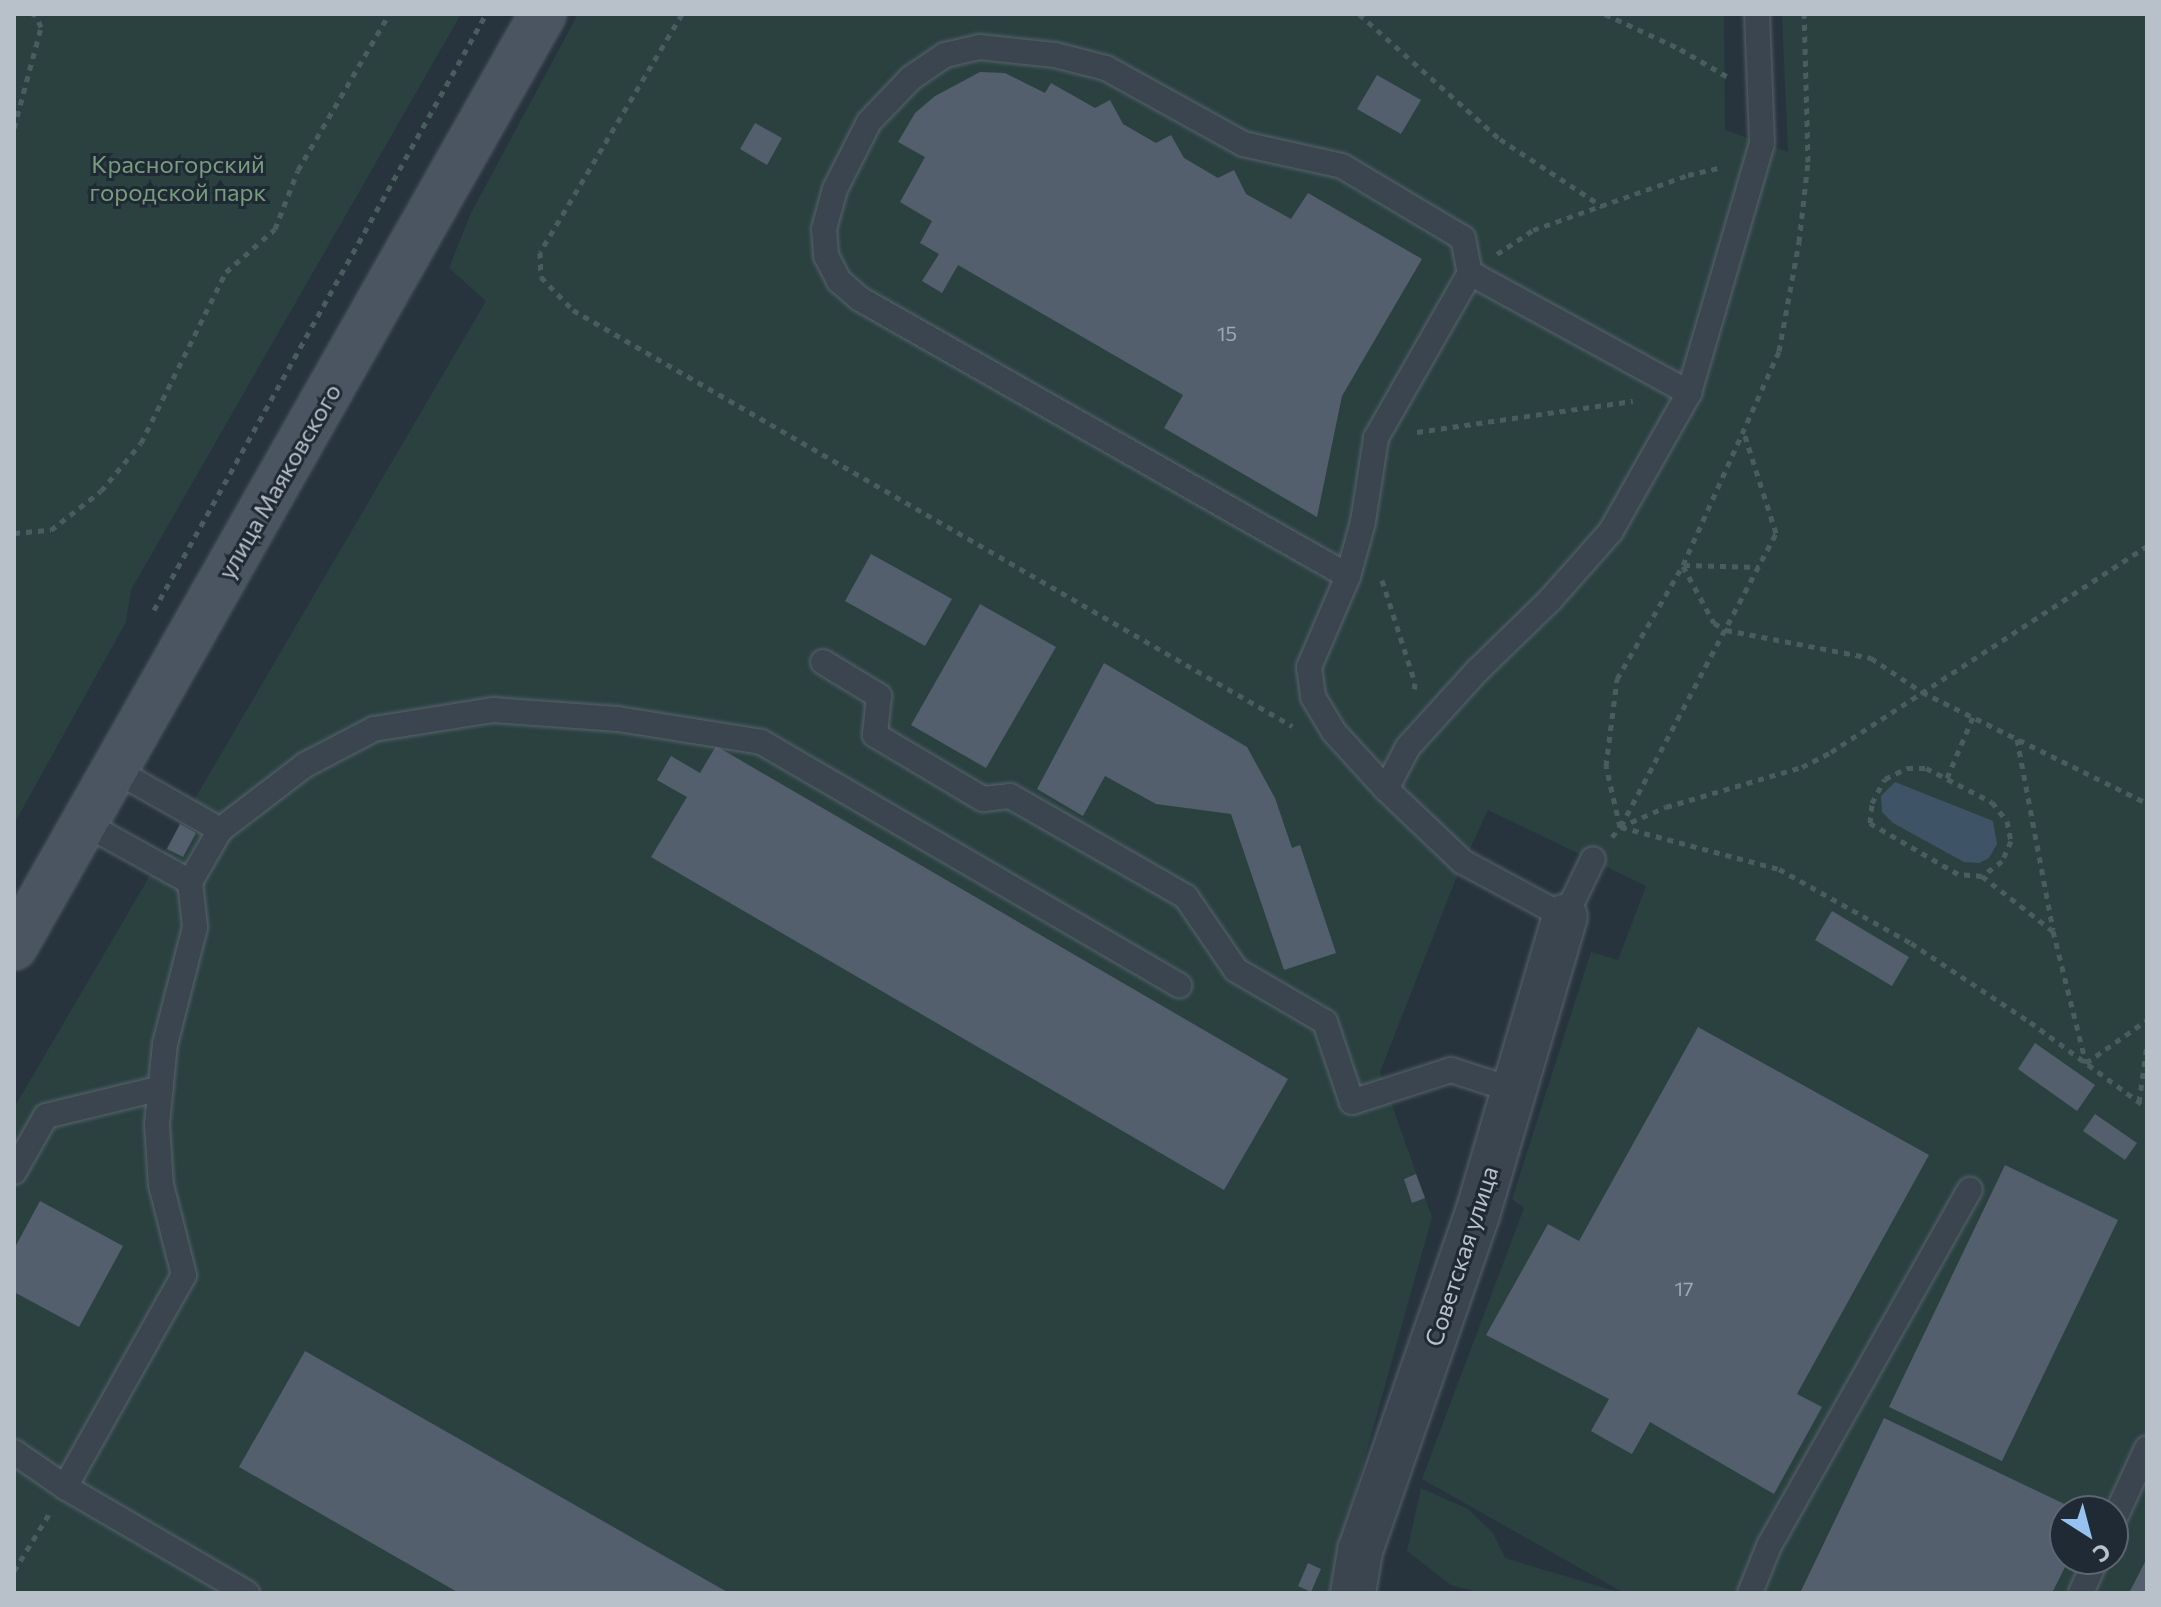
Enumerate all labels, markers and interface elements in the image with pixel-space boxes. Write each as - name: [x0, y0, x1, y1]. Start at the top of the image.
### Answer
- park label: Красногорский городской парк: [90, 150, 266, 206]
- house number: 15: [1217, 321, 1237, 345]
- street label: улица Маяковского: [211, 378, 347, 584]
- street label: Советская улица: [1418, 1162, 1504, 1350]
- house number: 17: [1674, 1276, 1694, 1300]
- north arrow: [2049, 1495, 2129, 1575]
- text: С: [2088, 1538, 2116, 1569]

